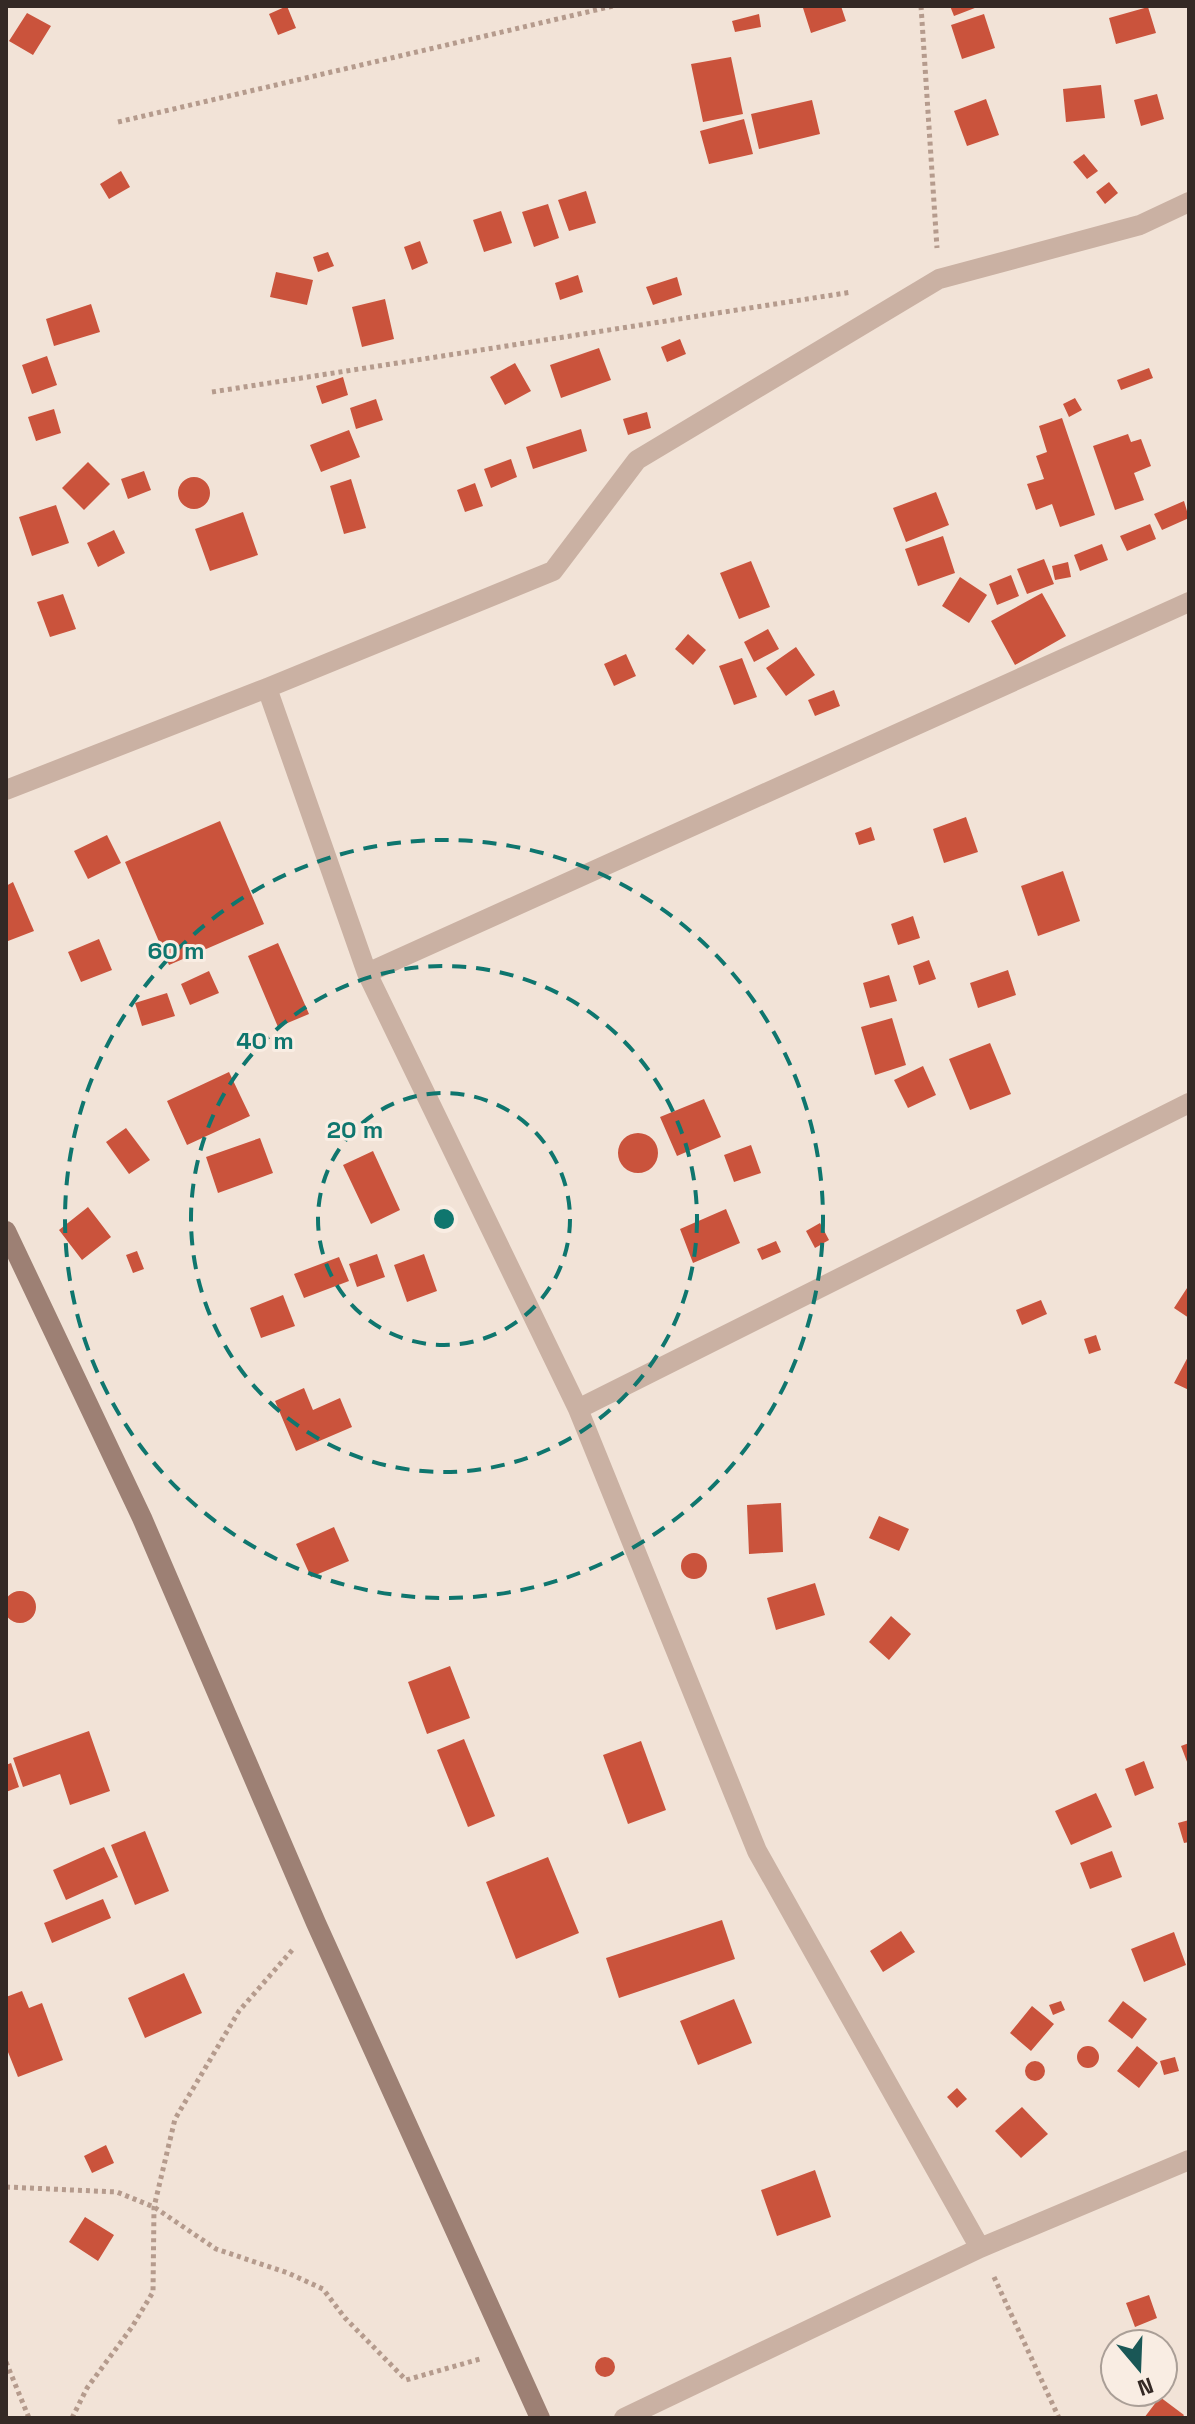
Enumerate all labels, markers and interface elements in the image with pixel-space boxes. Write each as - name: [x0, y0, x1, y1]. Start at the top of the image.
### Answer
- text: 60 m: [148, 935, 204, 966]
- text: 40 m: [236, 1025, 294, 1056]
- text: 20 m: [327, 1114, 383, 1145]
- centre of rings: [430, 1205, 458, 1233]
- north arrow: [1099, 2328, 1179, 2408]
- text: N: [1134, 2371, 1157, 2403]

